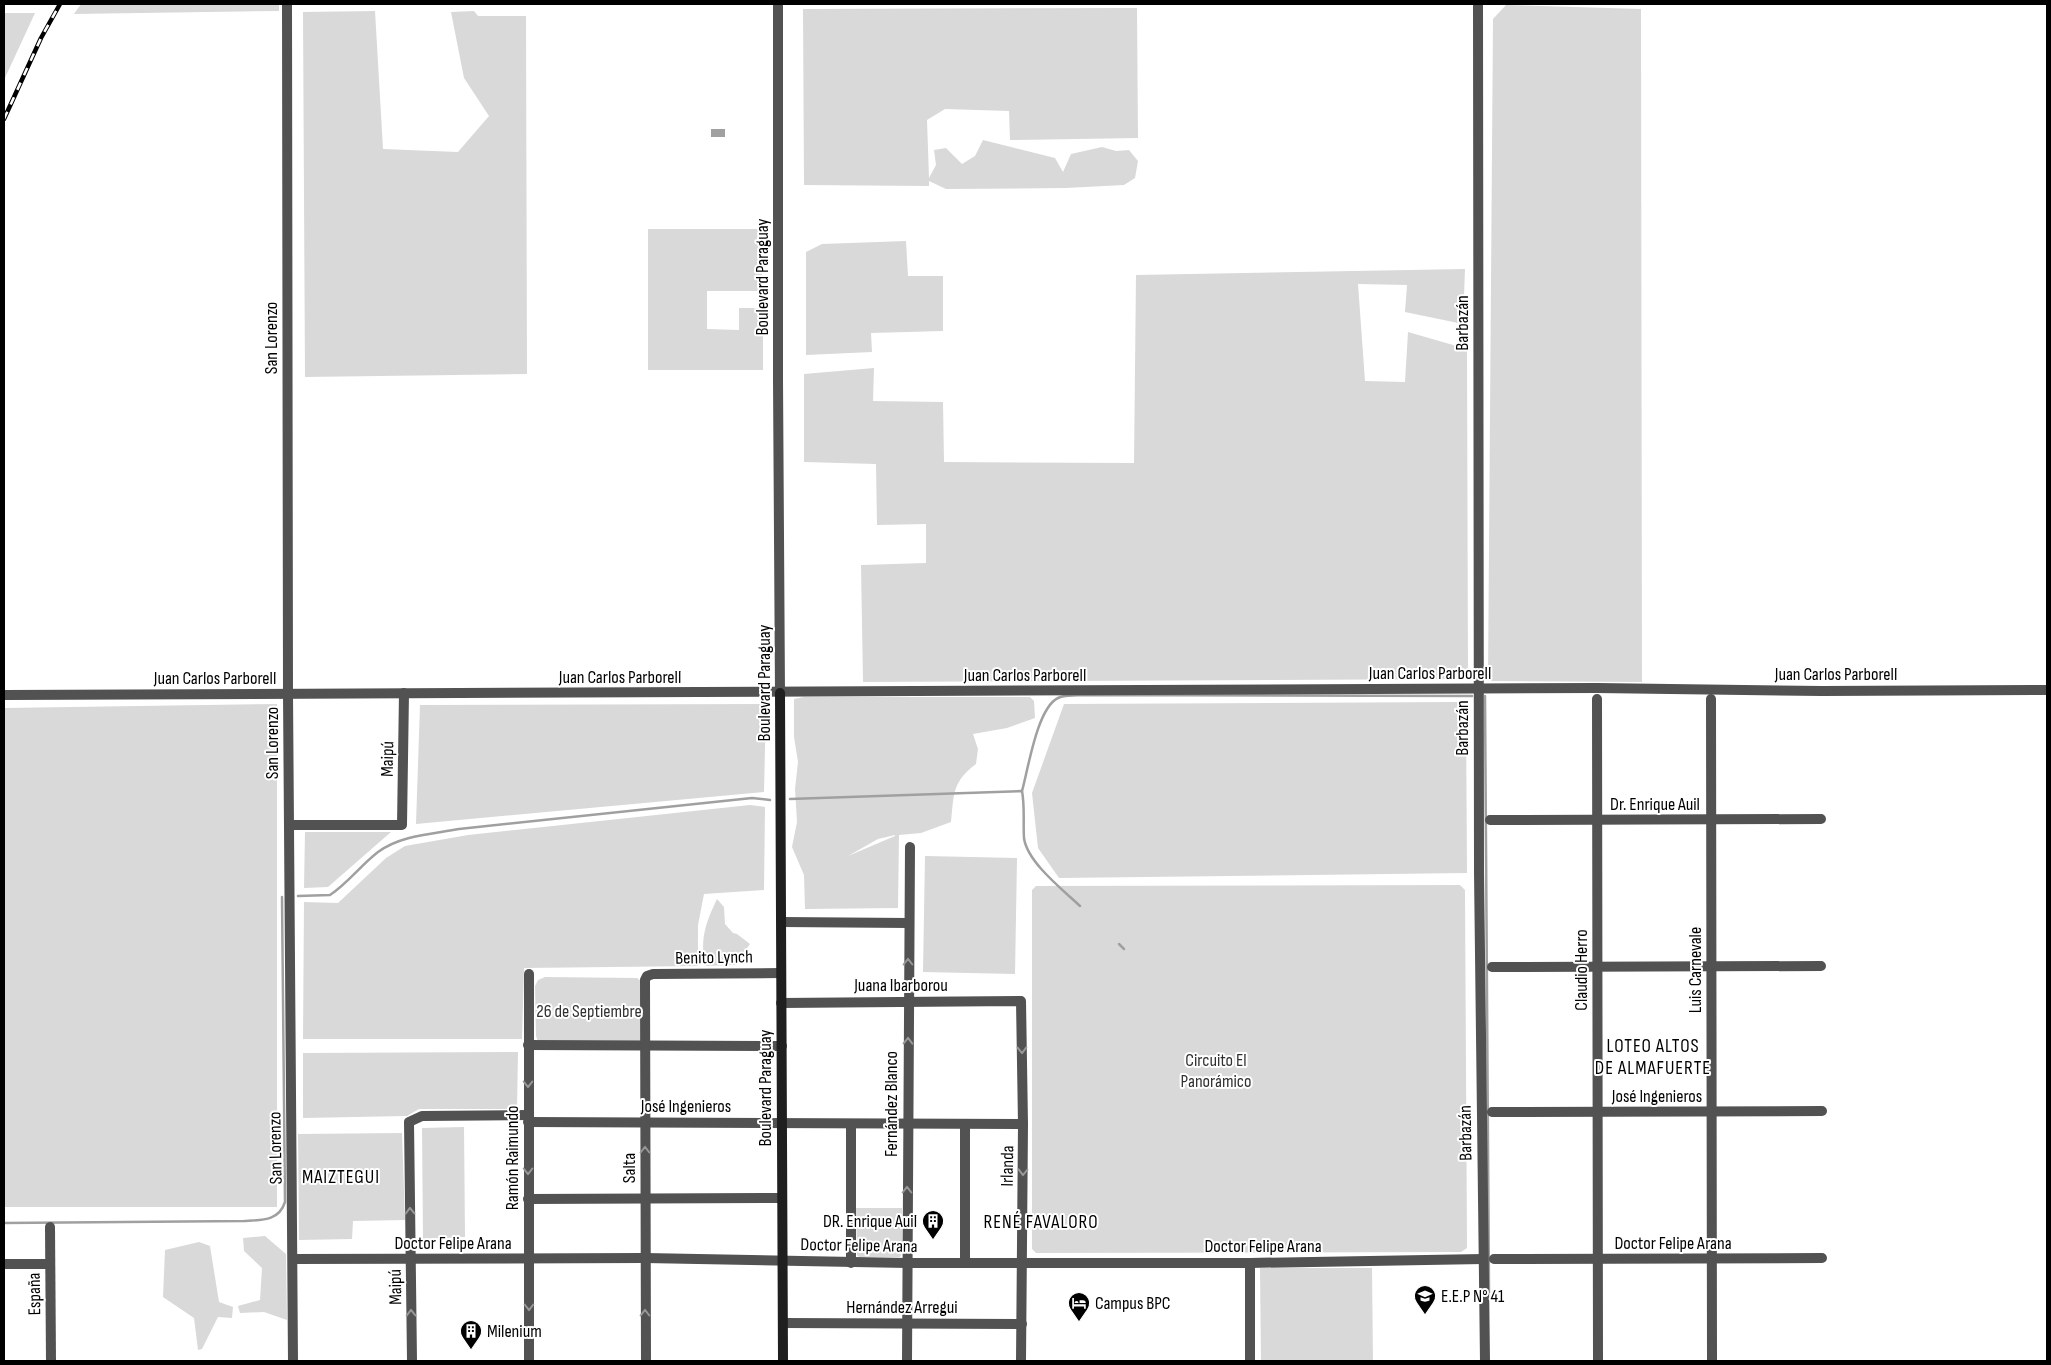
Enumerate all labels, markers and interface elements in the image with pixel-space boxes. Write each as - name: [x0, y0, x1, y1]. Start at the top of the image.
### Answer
- street label: Boulevard Paraguay: [752, 219, 773, 335]
- street label: Barbazán: [1452, 295, 1473, 351]
- street label: San Lorenzo: [261, 302, 282, 374]
- street label: Boulevard Paraguay: [754, 625, 775, 741]
- street label: Juan Carlos Parborell: [1368, 663, 1491, 684]
- street label: Juan Carlos Parborell: [1774, 664, 1897, 685]
- street label: Juan Carlos Parborell: [963, 665, 1086, 686]
- street label: Juan Carlos Parborell: [558, 667, 681, 688]
- street label: Juan Carlos Parborell: [153, 668, 276, 689]
- street label: Barbazán: [1452, 700, 1473, 756]
- street label: San Lorenzo: [262, 707, 283, 779]
- street label: Maipú: [377, 741, 398, 777]
- street label: Dr. Enrique Auil: [1610, 794, 1700, 815]
- street label: Luis Carnevale: [1685, 927, 1706, 1013]
- street label: Claudio Herro: [1571, 929, 1592, 1011]
- street label: Benito Lynch: [675, 946, 753, 969]
- one-way arrow: [903, 958, 914, 966]
- street label: Juana Ibarborou: [853, 975, 948, 996]
- park label: 26 de Septiembre: [536, 1001, 642, 1022]
- street label: Boulevard Paraguay: [755, 1030, 776, 1146]
- district label: LOTEO ALTOS DE ALMAFUERTE: [1595, 1035, 1711, 1080]
- one-way arrow: [903, 1037, 913, 1044]
- one-way arrow: [1017, 1046, 1027, 1054]
- park label: Circuito El Panorámico: [1181, 1050, 1251, 1092]
- street label: Fernández Blanco: [881, 1051, 902, 1157]
- one-way arrow: [523, 1080, 533, 1088]
- street label: José Ingenieros: [1611, 1086, 1702, 1107]
- street label: José Ingenieros: [640, 1096, 731, 1117]
- street label: Barbazán: [1455, 1105, 1476, 1161]
- street label: Ramón Raimundo: [502, 1106, 523, 1210]
- street label: San Lorenzo: [264, 1111, 287, 1184]
- street label: Irlanda: [997, 1145, 1018, 1187]
- one-way arrow: [640, 1146, 650, 1154]
- street label: Salta: [619, 1153, 640, 1183]
- district label: MAIZTEGUI: [302, 1166, 380, 1189]
- one-way arrow: [523, 1167, 533, 1175]
- one-way arrow: [1018, 1169, 1028, 1177]
- one-way arrow: [902, 1186, 912, 1194]
- one-way arrow: [405, 1207, 415, 1214]
- building icon: DR. Enrique Auil: [921, 1209, 945, 1240]
- place label: DR. Enrique Auil: [823, 1211, 917, 1232]
- district label: RENÉ FAVALORO: [983, 1211, 1099, 1234]
- street label: Doctor Felipe Arana: [394, 1233, 512, 1254]
- street label: Doctor Felipe Arana: [1614, 1233, 1732, 1254]
- street label: Doctor Felipe Arana: [800, 1234, 918, 1257]
- street label: Doctor Felipe Arana: [1204, 1236, 1322, 1257]
- street label: Maipú: [385, 1269, 406, 1305]
- street label: España: [24, 1272, 45, 1316]
- school or university icon: E.E.P N° 41: [1413, 1284, 1437, 1315]
- place label: E.E.P N° 41: [1441, 1286, 1505, 1307]
- hotel icon: Campus BPC: [1067, 1291, 1091, 1322]
- place label: Campus BPC: [1095, 1293, 1171, 1314]
- street label: Hernández Arregui: [846, 1297, 958, 1318]
- one-way arrow: [524, 1304, 534, 1312]
- one-way arrow: [406, 1308, 416, 1316]
- one-way arrow: [640, 1308, 651, 1316]
- building icon: Milenium: [459, 1319, 483, 1350]
- place label: Milenium: [487, 1321, 542, 1342]

